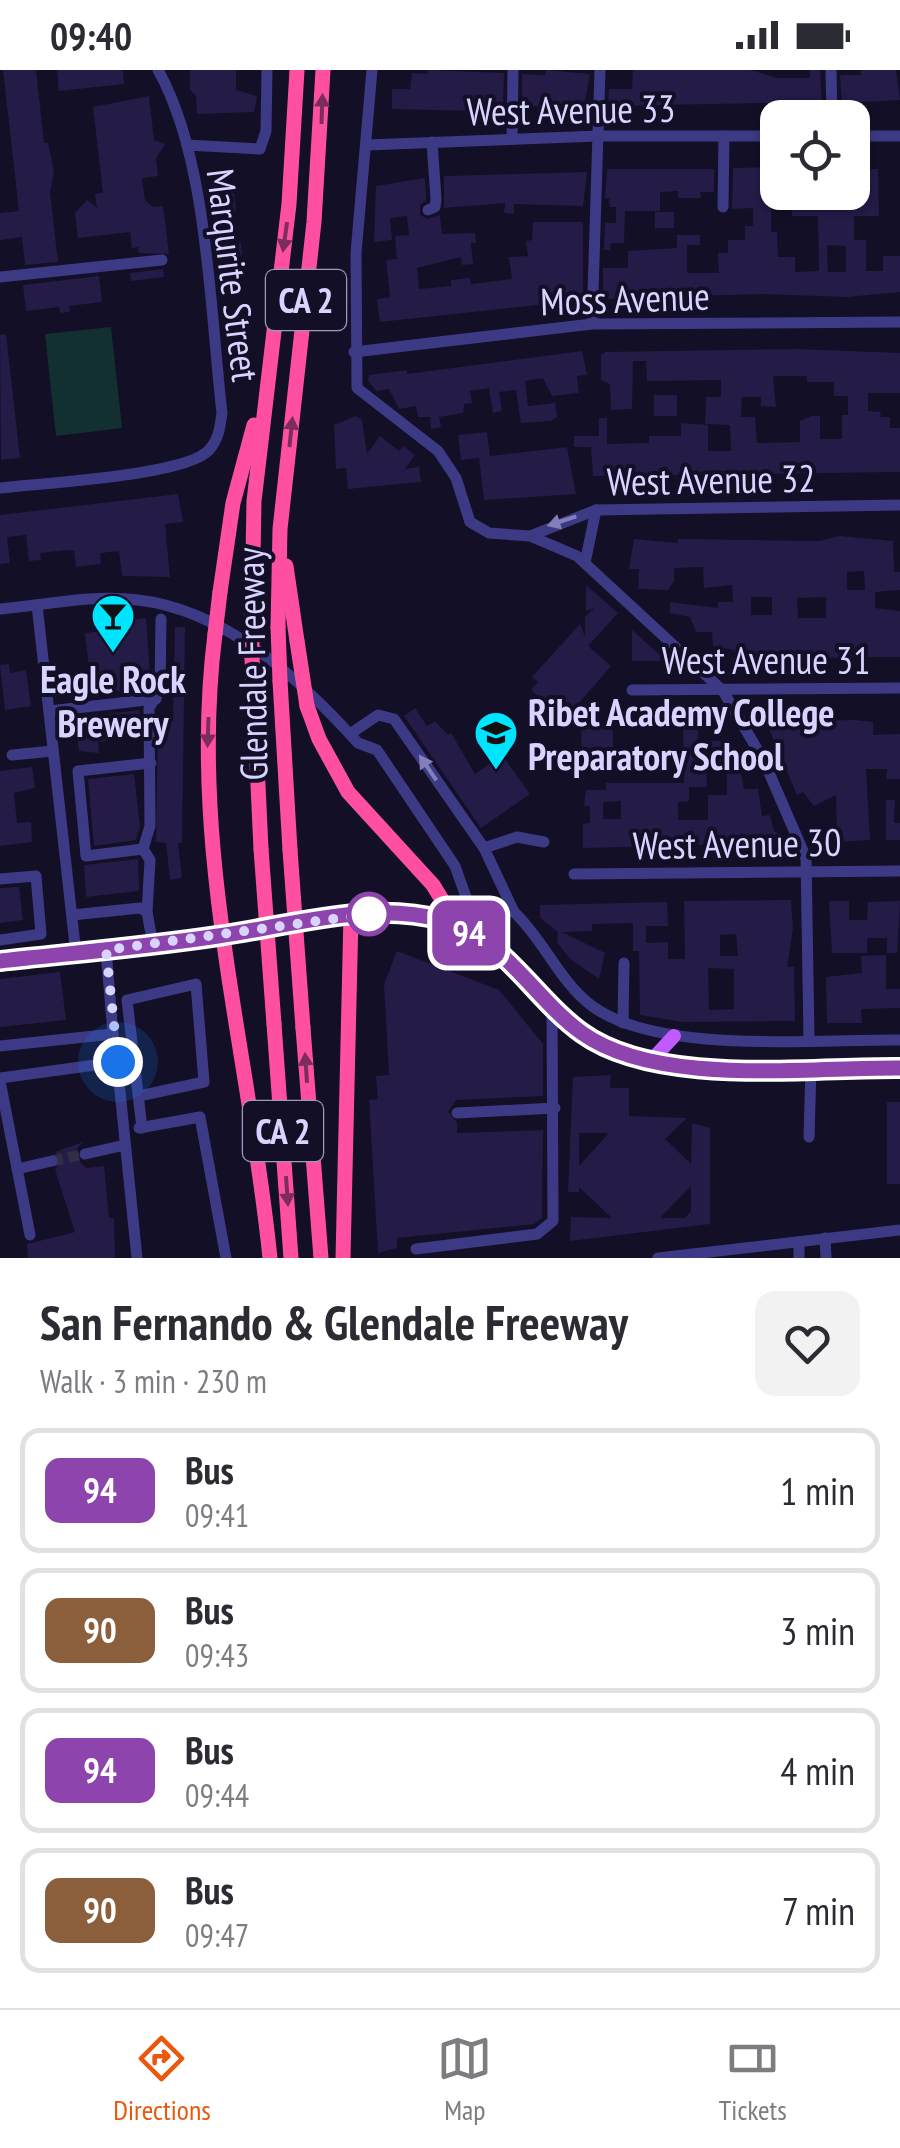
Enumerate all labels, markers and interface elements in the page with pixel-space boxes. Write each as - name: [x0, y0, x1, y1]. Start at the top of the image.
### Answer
- text: 09:40: [50, 11, 132, 60]
- street label: West Avenue 33: [466, 83, 676, 135]
- one-way arrow: [315, 92, 331, 124]
- map controls: [760, 100, 870, 210]
- button: locate: [760, 100, 870, 210]
- street label: Marqurite Street: [197, 166, 271, 385]
- one-way arrow: [277, 222, 293, 253]
- road number: CA 2: [266, 270, 346, 330]
- street label: Moss Avenue: [539, 271, 711, 325]
- one-way arrow: [283, 416, 299, 448]
- street label: West Avenue 32: [606, 453, 816, 505]
- one-way arrow: [547, 514, 577, 529]
- street label: Glendale Freeway: [224, 546, 278, 781]
- bar icon: Eagle Rock Brewery: [90, 593, 136, 654]
- street label: West Avenue 31: [662, 635, 870, 684]
- place label: Eagle Rock Brewery: [40, 654, 186, 747]
- place label: Ribet Academy College Preparatory School: [528, 687, 835, 780]
- school or university icon: Ribet Academy College Preparatory School: [473, 710, 519, 771]
- one-way arrow: [200, 716, 216, 748]
- one-way arrow: [419, 755, 438, 782]
- street label: West Avenue 30: [632, 817, 842, 869]
- unlabelled marker: [348, 893, 390, 935]
- line badge: 94: [424, 900, 514, 966]
- text: 94: [452, 910, 486, 956]
- your location: [93, 1037, 143, 1087]
- one-way arrow: [297, 1051, 313, 1083]
- road number: CA 2: [243, 1101, 323, 1161]
- one-way arrow: [279, 1175, 295, 1207]
- text: San Fernando & Glendale Freeway: [40, 1291, 628, 1353]
- button: heart: [755, 1291, 860, 1396]
- text: Walk · 3 min · 230 m: [40, 1360, 267, 1402]
- text: Bus: [185, 1445, 234, 1494]
- text: 1 min: [780, 1466, 855, 1515]
- text: 94: [83, 1467, 117, 1513]
- text: 09:41: [185, 1494, 249, 1536]
- text: Bus: [185, 1585, 234, 1634]
- text: 3 min: [780, 1606, 855, 1655]
- text: 90: [83, 1607, 117, 1653]
- text: 09:43: [185, 1634, 249, 1676]
- text: Bus: [185, 1725, 234, 1774]
- text: 4 min: [780, 1746, 855, 1795]
- text: 94: [83, 1747, 117, 1793]
- text: 09:44: [185, 1774, 249, 1816]
- text: Bus: [185, 1865, 234, 1914]
- text: 7 min: [782, 1886, 855, 1935]
- text: 90: [83, 1887, 117, 1933]
- text: 09:47: [185, 1914, 249, 1956]
- tab: Directions: [113, 2031, 211, 2128]
- tab: Map: [437, 2031, 492, 2128]
- tab: Tickets: [719, 2031, 787, 2128]

